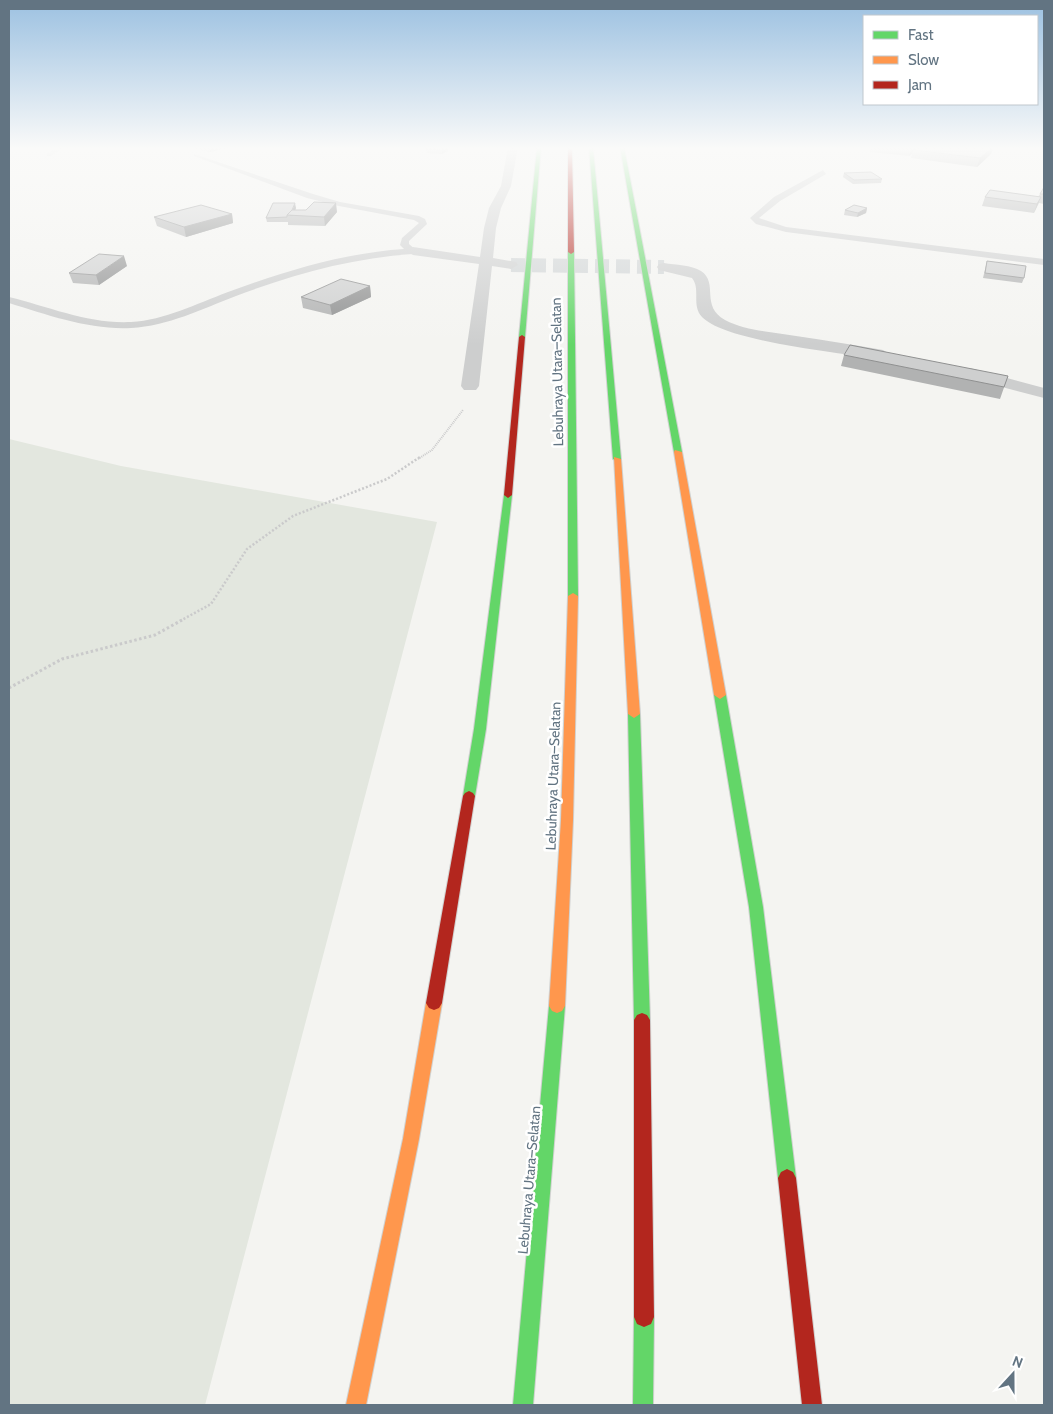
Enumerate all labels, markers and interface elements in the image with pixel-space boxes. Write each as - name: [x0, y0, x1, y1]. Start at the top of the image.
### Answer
- legend: [863, 15, 1038, 105]
- text: Fast: [908, 26, 933, 44]
- text: Slow: [908, 51, 939, 69]
- text: Jam: [907, 76, 932, 94]
- street label: Lebuhraya Utara–Selatan: [547, 297, 567, 447]
- street label: Lebuhraya Utara–Selatan: [541, 701, 565, 851]
- street label: Lebuhraya Utara–Selatan: [514, 1105, 544, 1255]
- north arrow: [988, 1349, 1038, 1399]
- text: N: [1010, 1352, 1026, 1372]

